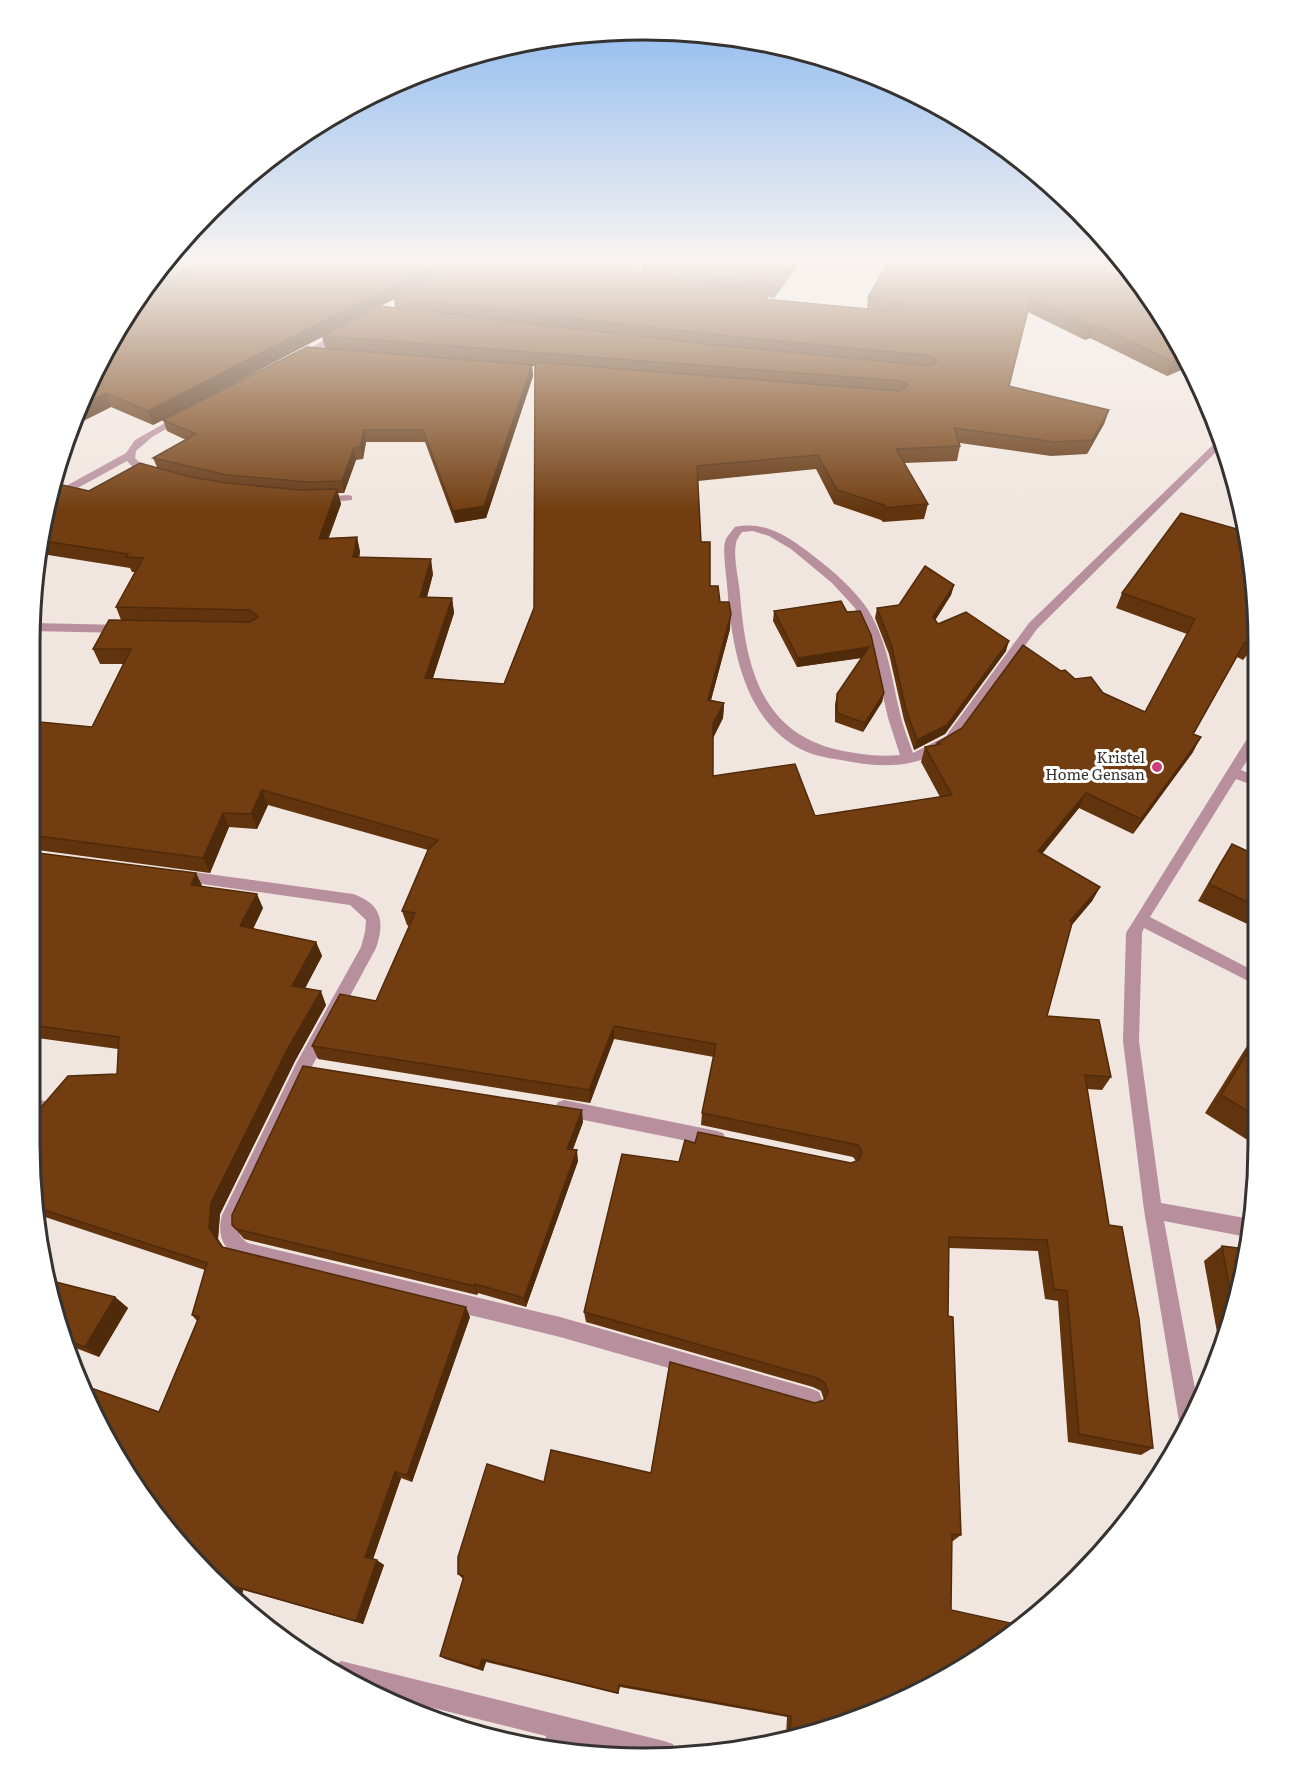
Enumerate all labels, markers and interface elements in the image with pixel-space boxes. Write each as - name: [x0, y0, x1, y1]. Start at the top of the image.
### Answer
- place label: Kristel Home Gensan: [1045, 745, 1145, 785]
- marker: Kristel Home Gensan: [1150, 760, 1164, 774]

